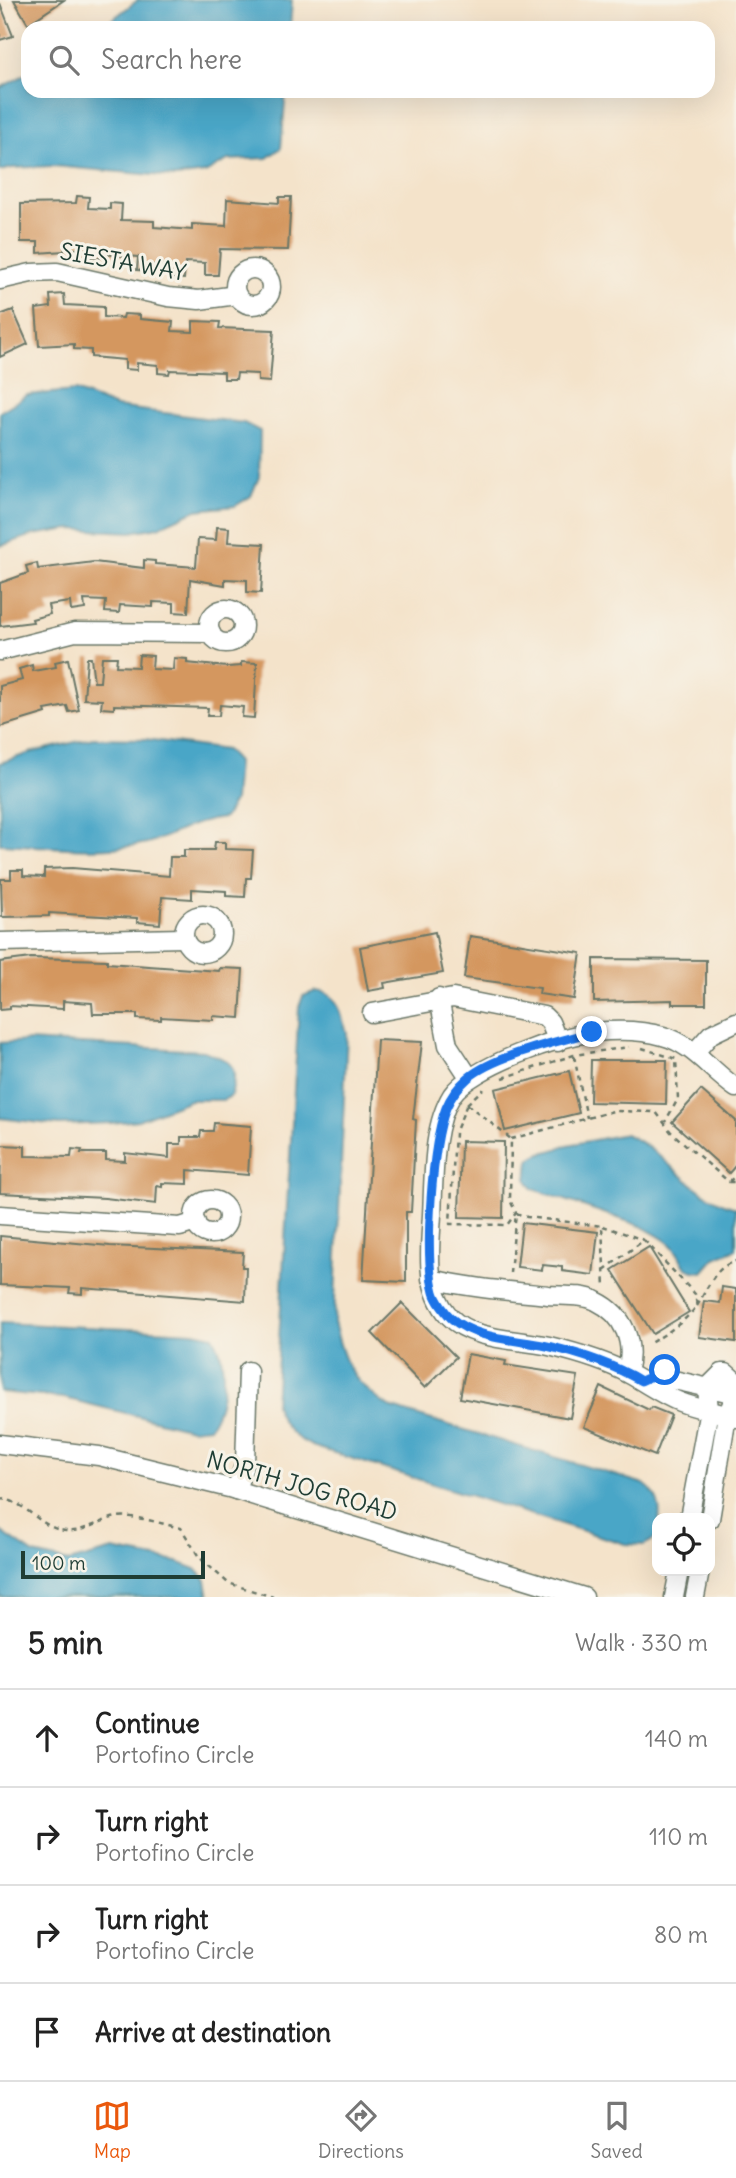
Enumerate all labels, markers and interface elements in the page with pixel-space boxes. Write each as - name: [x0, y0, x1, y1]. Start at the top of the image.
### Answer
- search box: [21, 21, 715, 98]
- icon: search: [45, 41, 83, 79]
- text: Search here: [101, 43, 242, 76]
- street label: SIESTA WAY: [58, 236, 188, 287]
- route end: [576, 1016, 607, 1047]
- route start: [649, 1354, 680, 1385]
- street label: NORTH JOG ROAD: [203, 1444, 401, 1527]
- map controls: [652, 1513, 715, 1576]
- button: locate: [652, 1513, 715, 1576]
- scale bar: [21, 1548, 205, 1580]
- text: 100 m: [32, 1551, 86, 1575]
- text: 5 min: [28, 1624, 103, 1662]
- text: Walk · 330 m: [575, 1628, 708, 1657]
- text: Continue: [95, 1707, 200, 1740]
- icon: ahead: [28, 1719, 66, 1757]
- text: 140 m: [645, 1724, 708, 1753]
- text: Portofino Circle: [95, 1740, 254, 1769]
- text: Turn right: [95, 1805, 208, 1838]
- icon: right: [28, 1817, 66, 1855]
- text: 110 m: [649, 1822, 708, 1851]
- text: Portofino Circle: [95, 1838, 254, 1867]
- text: Turn right: [95, 1903, 208, 1936]
- icon: right: [28, 1915, 66, 1953]
- text: 80 m: [654, 1920, 708, 1949]
- text: Portofino Circle: [95, 1936, 254, 1965]
- icon: arrive: [28, 2013, 66, 2051]
- text: Arrive at destination: [95, 2016, 331, 2049]
- tab: Map: [93, 2097, 131, 2163]
- tab: Directions: [318, 2097, 404, 2163]
- tab: Saved: [591, 2097, 643, 2163]

